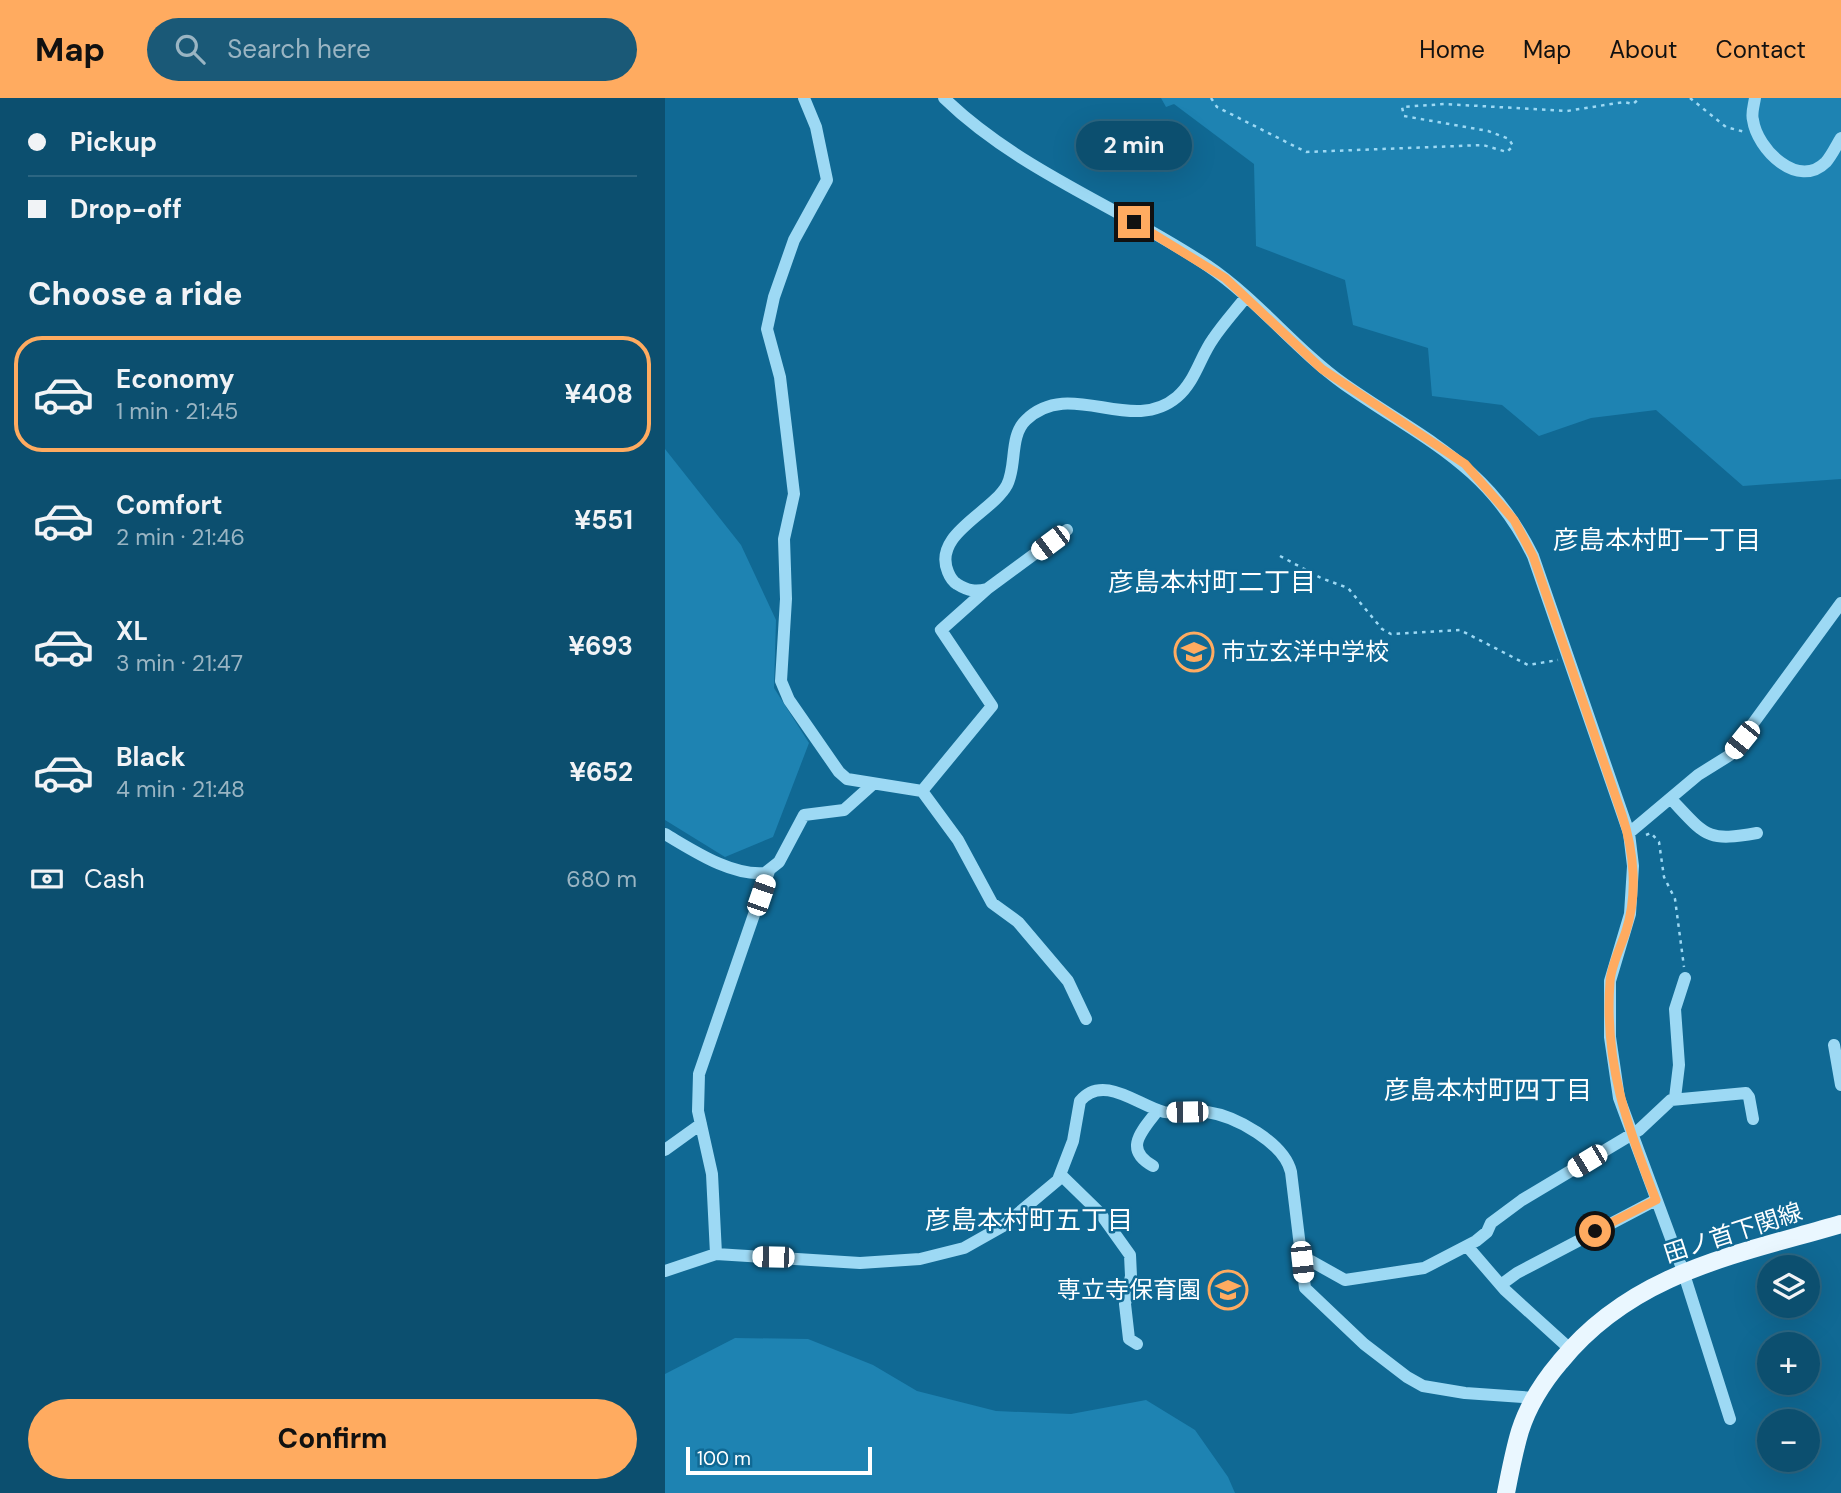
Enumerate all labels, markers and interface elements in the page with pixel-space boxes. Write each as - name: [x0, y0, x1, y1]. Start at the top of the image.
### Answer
- search box: [147, 18, 637, 81]
- text: Map: [35, 28, 105, 71]
- icon: search: [171, 30, 209, 68]
- text: Search here: [227, 32, 371, 66]
- text: Home: [1419, 34, 1485, 65]
- text: Map: [1523, 34, 1571, 65]
- text: About: [1609, 34, 1678, 65]
- text: Contact: [1716, 34, 1806, 65]
- callout: 2 min: [1076, 121, 1192, 170]
- text: Pickup: [70, 125, 157, 159]
- text: 2 min: [1104, 130, 1164, 160]
- text: Drop-off: [70, 192, 182, 226]
- route end: [1118, 206, 1150, 238]
- text: Choose a ride: [28, 273, 243, 315]
- text: Economy: [116, 362, 234, 396]
- icon: car: [32, 363, 95, 426]
- text: ¥408: [564, 377, 633, 411]
- text: 1 min · 21:45: [116, 396, 238, 426]
- text: Comfort: [116, 488, 222, 522]
- icon: car: [32, 489, 95, 552]
- text: ¥551: [574, 503, 633, 537]
- text: 2 min · 21:46: [116, 522, 245, 552]
- car: [1027, 522, 1074, 564]
- district label: 彦島本村町一丁目: [1553, 523, 1761, 557]
- district label: 彦島本村町二丁目: [1108, 565, 1316, 599]
- text: XL: [116, 614, 148, 648]
- icon: car: [32, 615, 95, 678]
- text: ¥693: [568, 629, 633, 663]
- school or university icon: 市立玄洋中学校: [1173, 631, 1215, 673]
- place label: 市立玄洋中学校: [1221, 636, 1389, 667]
- text: 3 min · 21:47: [116, 648, 243, 678]
- car: [1721, 717, 1764, 763]
- text: Black: [116, 740, 186, 774]
- icon: car: [32, 741, 95, 804]
- text: ¥652: [569, 755, 633, 789]
- text: 4 min · 21:48: [116, 774, 245, 804]
- icon: cash: [28, 860, 66, 898]
- text: Cash: [84, 862, 145, 896]
- text: 680 m: [566, 864, 637, 894]
- car: [745, 872, 778, 918]
- district label: 彦島本村町四丁目: [1384, 1073, 1592, 1107]
- car: [1166, 1101, 1209, 1123]
- car: [1564, 1141, 1611, 1181]
- street label: 田ノ首下関線: [1660, 1196, 1806, 1270]
- district label: 彦島本村町五丁目: [925, 1203, 1133, 1237]
- route start: [1579, 1215, 1611, 1247]
- car: [1290, 1240, 1315, 1284]
- car: [752, 1246, 795, 1268]
- map controls: [1757, 1255, 1820, 1472]
- button: layers: [1757, 1255, 1820, 1318]
- school or university icon: 専立寺保育園: [1207, 1269, 1249, 1311]
- place label: 専立寺保育園: [1057, 1274, 1201, 1305]
- button: +: [1757, 1332, 1820, 1395]
- button: Confirm: [28, 1399, 637, 1479]
- button: −: [1757, 1409, 1820, 1472]
- scale bar: [686, 1444, 871, 1476]
- text: 100 m: [697, 1446, 751, 1471]

